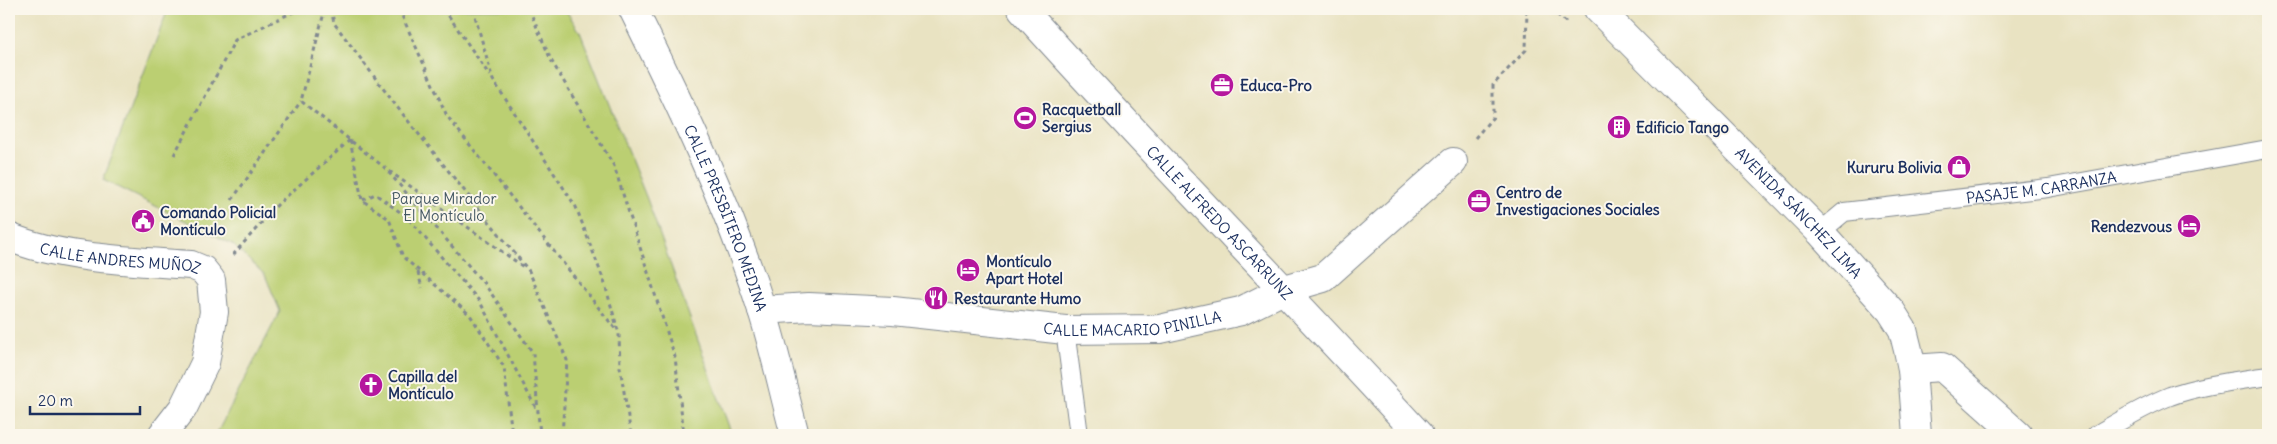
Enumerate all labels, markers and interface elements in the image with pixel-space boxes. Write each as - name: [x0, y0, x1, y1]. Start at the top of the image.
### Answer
- office icon: Educa-Pro: [1209, 72, 1235, 98]
- place label: Educa-Pro: [1240, 76, 1312, 95]
- place label: Racquetball Sergius: [1042, 100, 1121, 137]
- sports icon: Racquetball Sergius: [1012, 105, 1038, 131]
- building icon: Edificio Tango: [1606, 114, 1632, 140]
- place label: Edificio Tango: [1636, 118, 1730, 138]
- street label: CALLE PRESBÍTERO MEDINA: [680, 122, 771, 314]
- street label: CALLE ALFREDO ASCARRUNZ: [1143, 141, 1297, 304]
- street label: AVENIDA SÁNCHEZ LIMA: [1731, 143, 1866, 282]
- shop icon: Kururu Bolivia: [1946, 154, 1972, 180]
- place label: Kururu Bolivia: [1847, 158, 1942, 177]
- street label: PASAJE M. CARRANZA: [1965, 166, 2118, 207]
- place label: Centro de Investigaciones Sociales: [1496, 183, 1660, 220]
- office icon: Centro de Investigaciones Sociales: [1466, 188, 1492, 214]
- park label: Parque Mirador El Montículo: [391, 189, 497, 225]
- place label: Comando Policial Montículo: [160, 203, 276, 239]
- public building icon: Comando Policial Montículo: [130, 208, 156, 234]
- hotel icon: Rendezvous: [2176, 213, 2202, 239]
- place label: Rendezvous: [2091, 217, 2172, 236]
- street label: CALLE ANDRES MUÑOZ: [38, 238, 204, 278]
- place label: Montículo Apart Hotel: [986, 252, 1063, 289]
- hotel icon: Montículo Apart Hotel: [955, 257, 981, 283]
- restaurant icon: Restaurante Humo: [923, 285, 949, 311]
- place label: Restaurante Humo: [954, 289, 1082, 308]
- street label: CALLE MACARIO PINILLA: [1042, 306, 1223, 340]
- place label: Capilla del Montículo: [388, 367, 457, 403]
- church icon: Capilla del Montículo: [358, 372, 384, 398]
- scale bar: [30, 384, 140, 416]
- text: 20 m: [38, 391, 73, 410]

